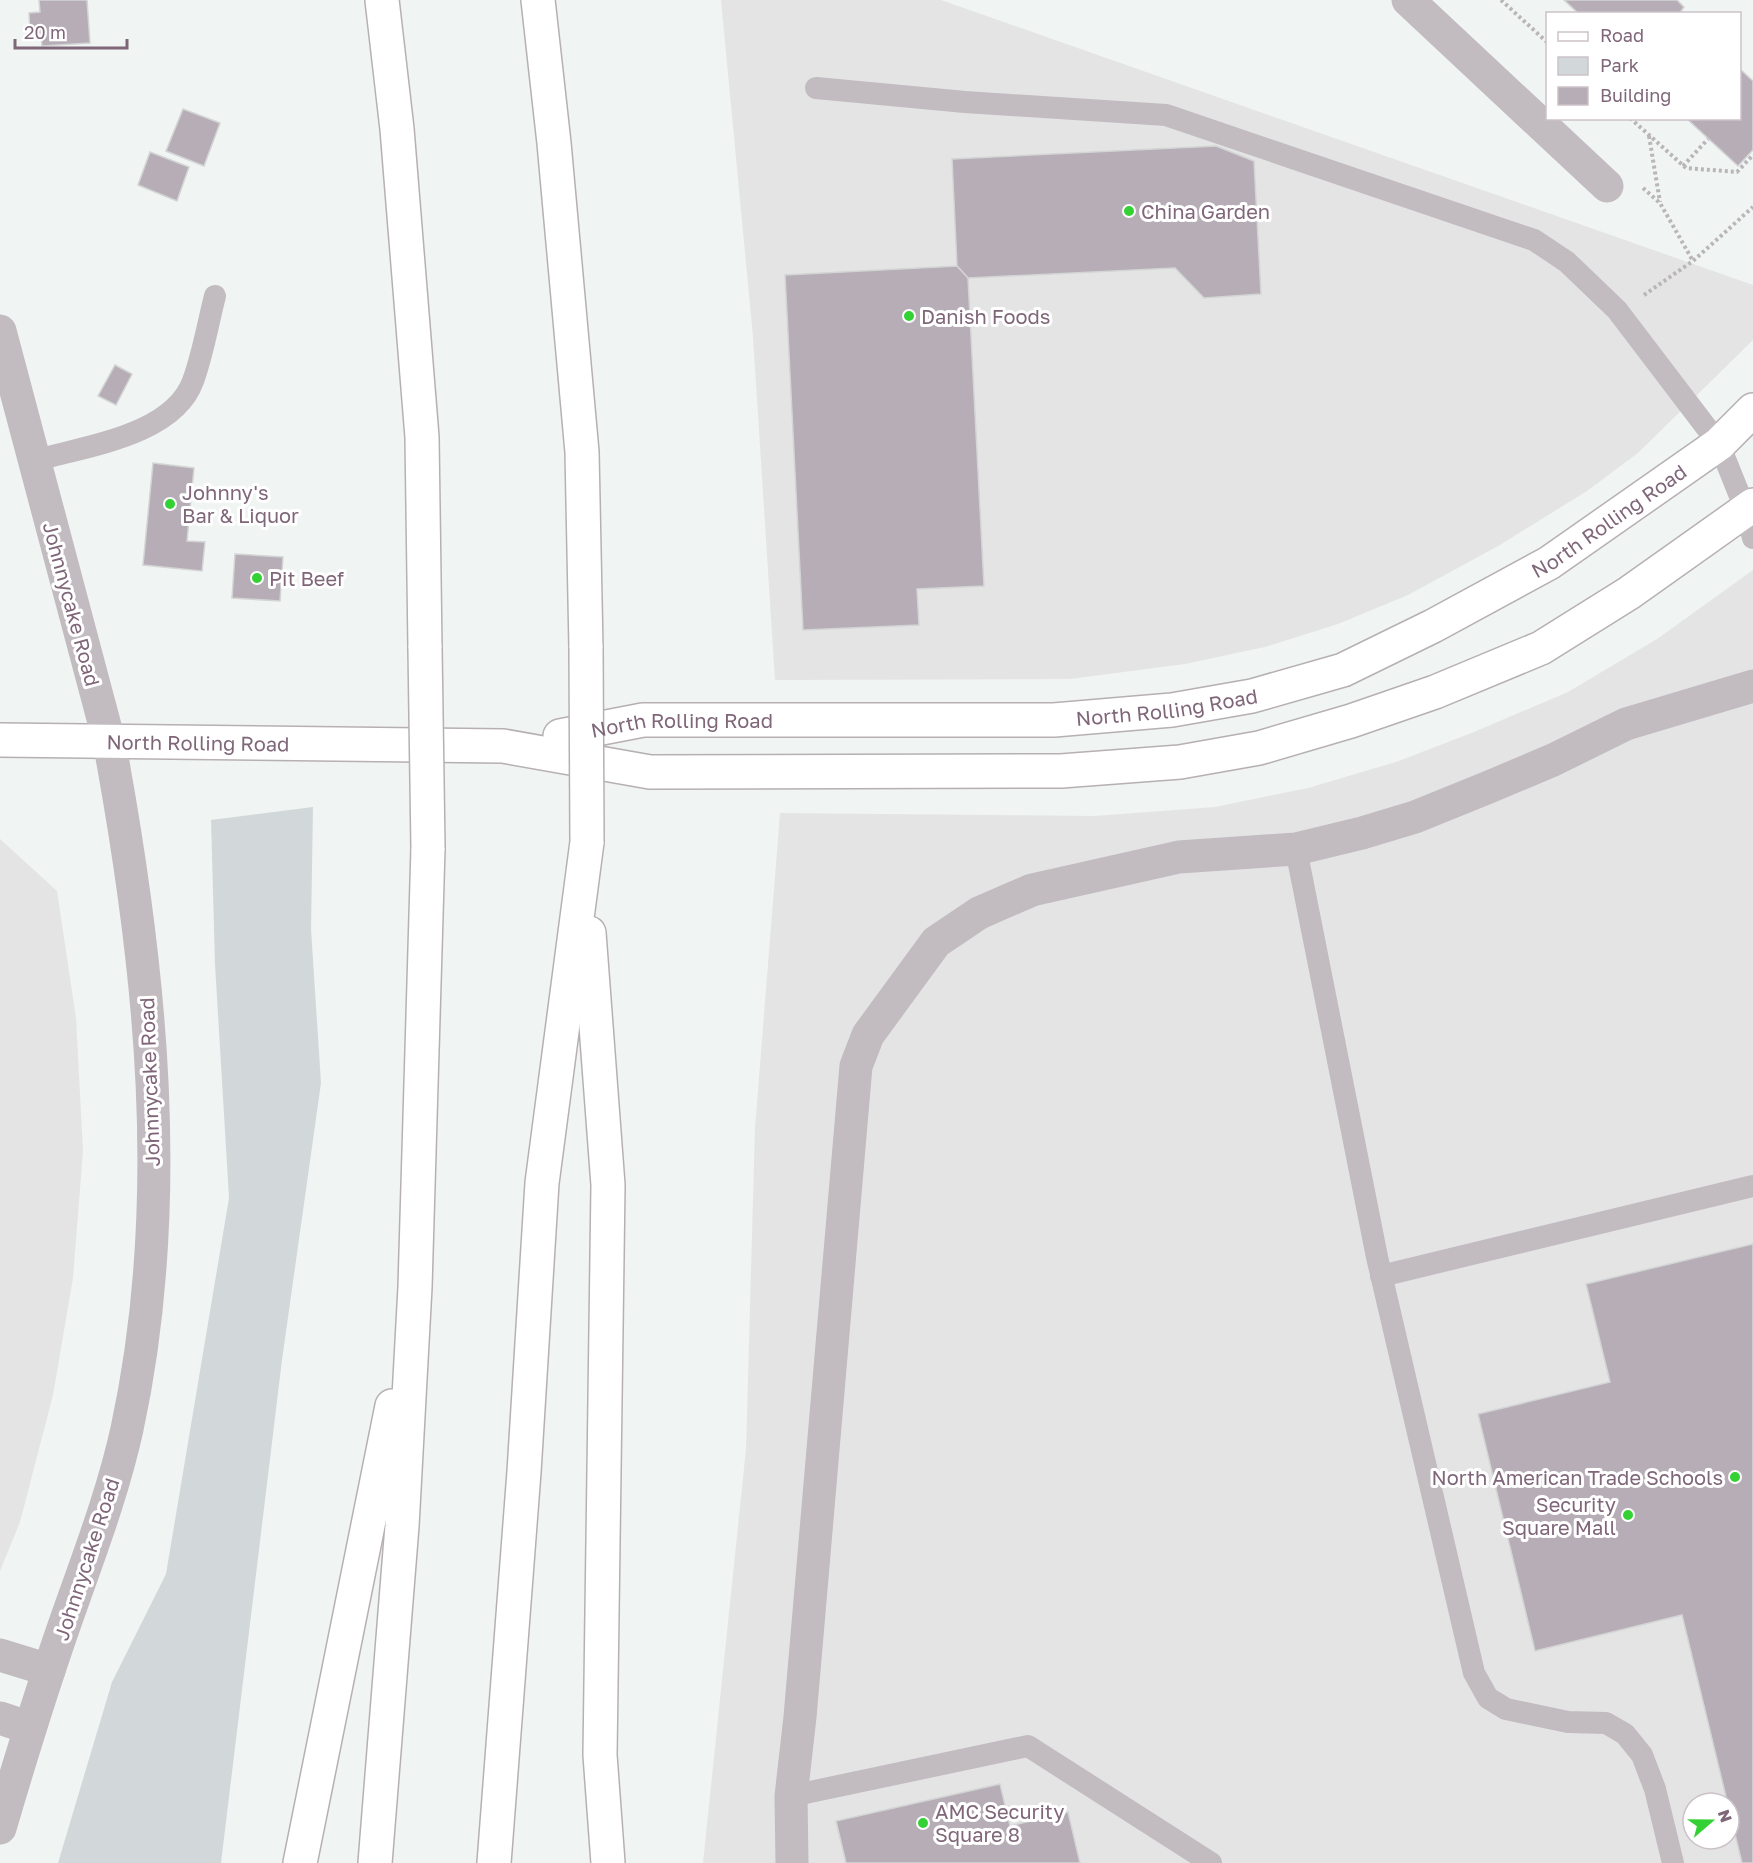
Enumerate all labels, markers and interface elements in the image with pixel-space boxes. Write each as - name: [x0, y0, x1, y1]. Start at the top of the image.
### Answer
- scale bar: [15, 12, 128, 50]
- legend: [1546, 12, 1741, 120]
- text: 20 m: [24, 21, 66, 43]
- text: Road: [1600, 24, 1644, 46]
- text: Park: [1600, 54, 1639, 76]
- text: Building: [1600, 84, 1671, 106]
- place label: China Garden: [1141, 199, 1270, 223]
- marker: China Garden: [1122, 204, 1136, 218]
- place label: Danish Foods: [921, 304, 1050, 328]
- marker: Danish Foods: [902, 309, 916, 323]
- street label: North Rolling Road: [1527, 459, 1691, 582]
- place label: Johnny's Bar & Liquor: [182, 480, 299, 527]
- marker: Johnny's Bar & Liquor: [163, 497, 177, 511]
- street label: Johnnycake Road: [39, 519, 105, 689]
- place label: Pit Beef: [269, 566, 344, 590]
- marker: Pit Beef: [250, 571, 264, 585]
- street label: North Rolling Road: [1075, 683, 1259, 730]
- street label: North Rolling Road: [589, 708, 773, 742]
- street label: North Rolling Road: [106, 729, 290, 755]
- street label: Johnnycake Road: [134, 997, 164, 1167]
- place label: North American Trade Schools: [1432, 1465, 1723, 1489]
- marker: North American Trade Schools: [1728, 1470, 1742, 1484]
- street label: Johnnycake Road: [48, 1475, 124, 1643]
- place label: Security Square Mall: [1502, 1492, 1616, 1539]
- marker: Security Square Mall: [1621, 1508, 1635, 1522]
- north arrow: [1681, 1791, 1741, 1851]
- place label: AMC Security Square 8: [935, 1799, 1064, 1846]
- text: N: [1714, 1807, 1737, 1825]
- marker: AMC Security Square 8: [916, 1816, 930, 1830]

